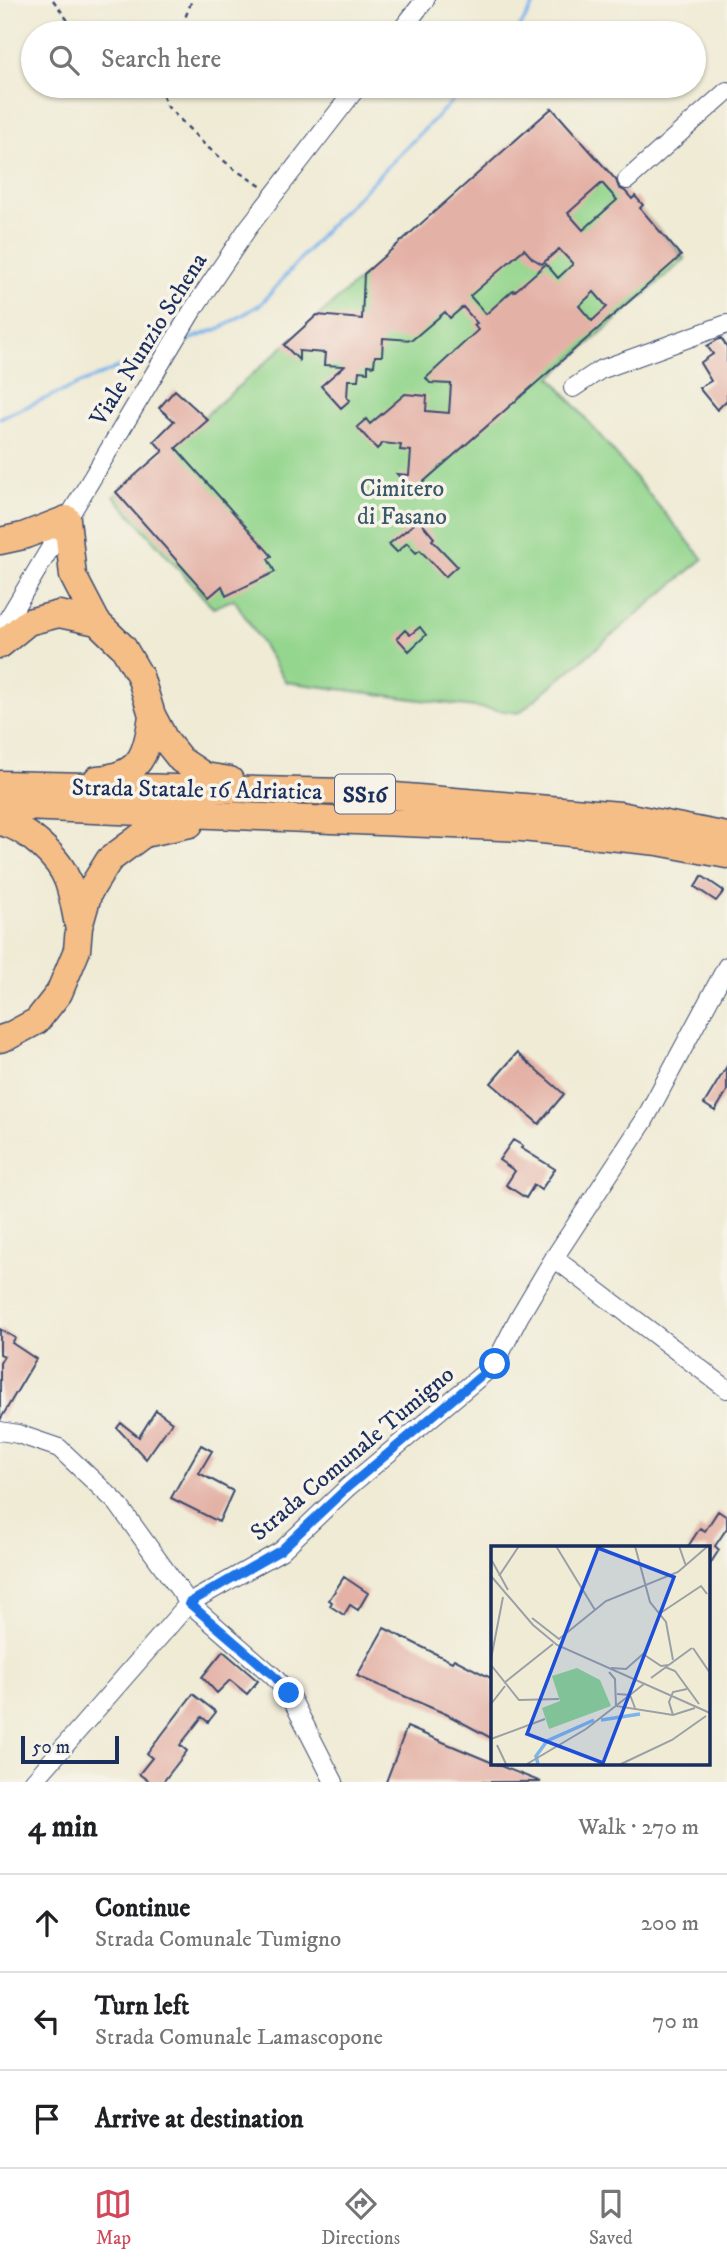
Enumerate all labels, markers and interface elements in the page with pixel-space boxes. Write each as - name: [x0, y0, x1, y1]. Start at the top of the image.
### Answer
- search box: [21, 21, 706, 98]
- icon: search: [45, 41, 83, 79]
- text: Search here: [101, 43, 221, 76]
- street label: Viale Nunzio Schena: [83, 247, 215, 432]
- park label: Cimitero di Fasano: [357, 474, 447, 532]
- street label: Strada Statale 16 Adriatica: [71, 773, 323, 807]
- road number: SS16: [335, 774, 395, 814]
- route start: [479, 1348, 510, 1379]
- street label: Strada Comunale Tumigno: [245, 1360, 461, 1548]
- inset map: [491, 1546, 710, 1764]
- route end: [273, 1677, 304, 1708]
- scale bar: [21, 1733, 119, 1765]
- text: 50 m: [32, 1736, 70, 1759]
- text: 4 min: [28, 1809, 98, 1846]
- text: Walk · 270 m: [578, 1813, 699, 1842]
- text: Continue: [95, 1892, 190, 1925]
- icon: ahead: [28, 1904, 66, 1942]
- text: 200 m: [641, 1909, 699, 1938]
- text: Strada Comunale Tumigno: [95, 1925, 341, 1954]
- text: Turn left: [95, 1990, 189, 2023]
- icon: left: [28, 2002, 66, 2040]
- text: 70 m: [652, 2007, 699, 2036]
- text: Strada Comunale Lamascopone: [95, 2023, 383, 2052]
- icon: arrive: [28, 2100, 66, 2138]
- text: Arrive at destination: [95, 2103, 304, 2136]
- tab: Map: [94, 2185, 132, 2250]
- tab: Directions: [321, 2185, 400, 2250]
- tab: Saved: [589, 2185, 633, 2250]

